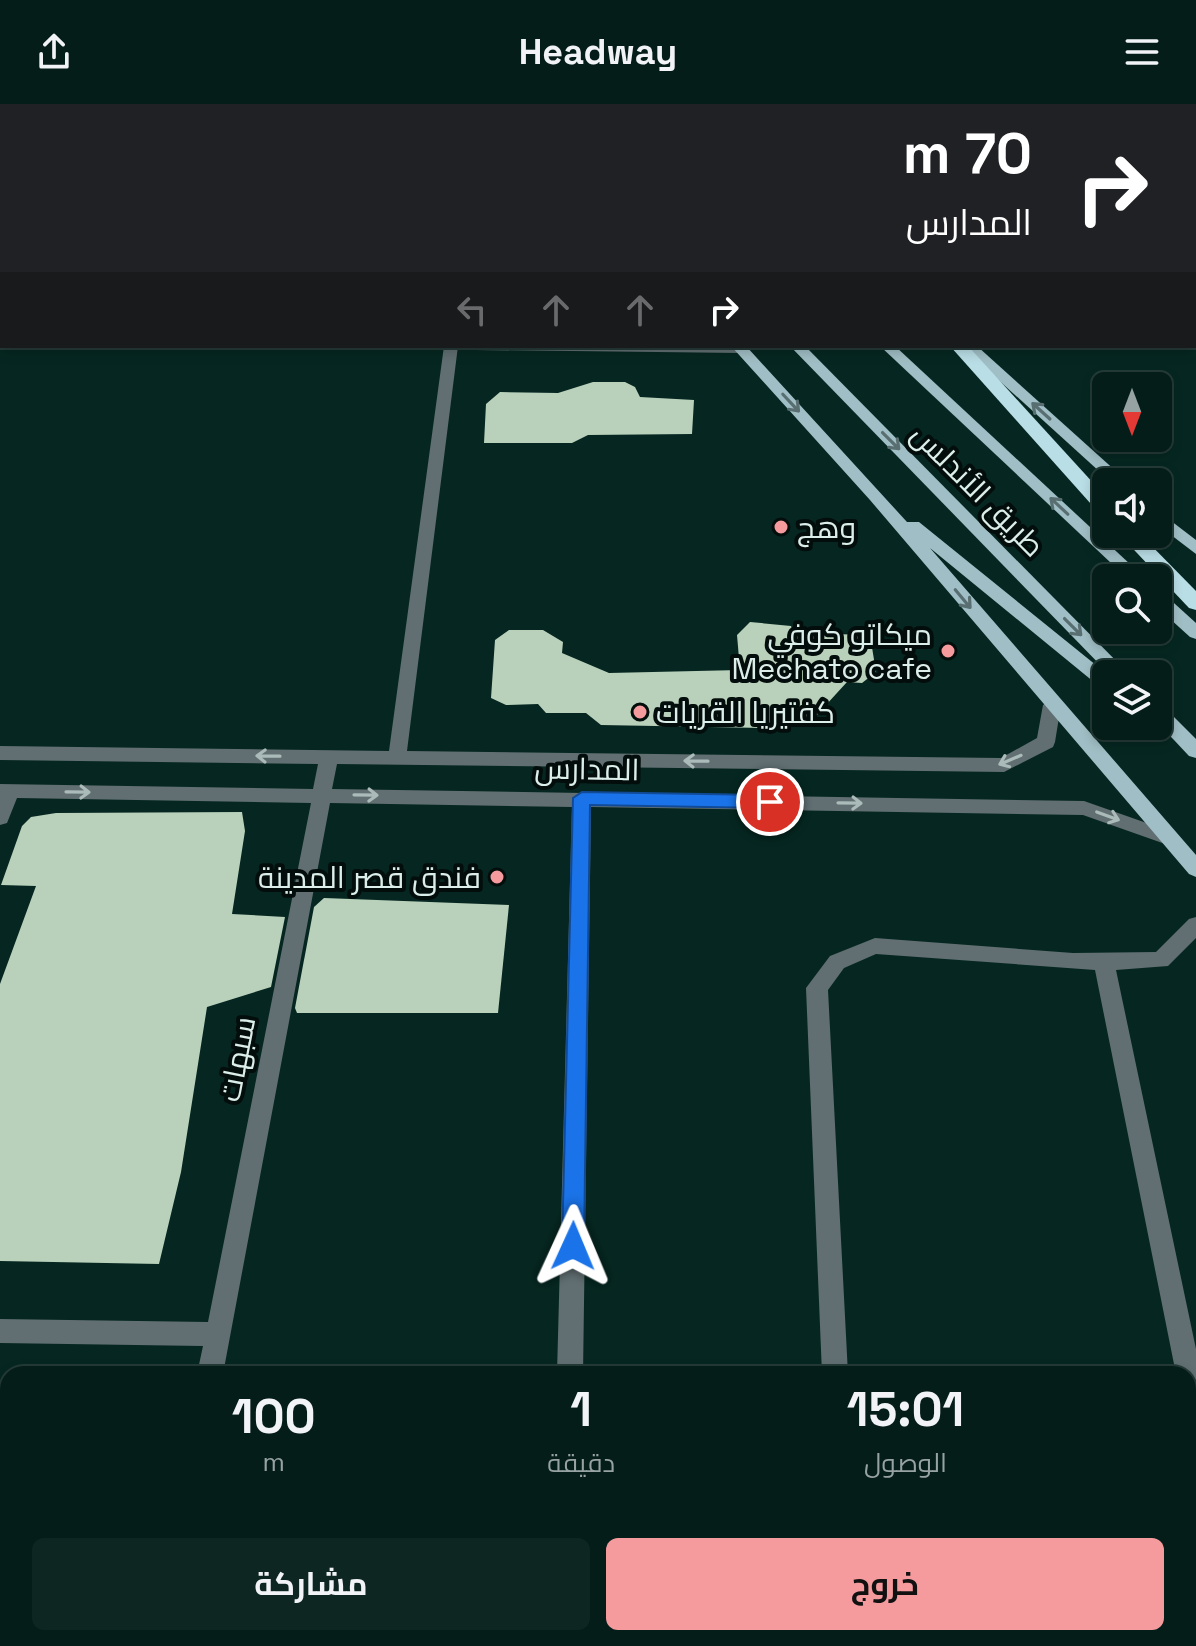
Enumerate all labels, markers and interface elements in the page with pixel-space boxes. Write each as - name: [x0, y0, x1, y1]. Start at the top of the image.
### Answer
- text: Headway: [519, 29, 677, 75]
- icon: share: [32, 30, 76, 74]
- icon: menu: [1120, 30, 1164, 74]
- text: 70 m: [903, 118, 1032, 189]
- icon: right: [1060, 136, 1164, 240]
- text: المدارس: [906, 200, 1032, 246]
- icon: left: [450, 288, 494, 332]
- icon: ahead: [534, 288, 578, 332]
- icon: ahead: [618, 288, 662, 332]
- icon: right: [702, 288, 746, 332]
- north arrow: [1092, 372, 1172, 452]
- map controls: [1092, 372, 1172, 740]
- one-way arrow: [781, 393, 799, 413]
- one-way arrow: [1032, 403, 1052, 421]
- street label: طريق الأندلس: [903, 415, 1053, 565]
- one-way arrow: [881, 431, 900, 450]
- button: sound: [1092, 468, 1172, 548]
- one-way arrow: [1050, 497, 1070, 515]
- place label: وهج: [797, 508, 856, 548]
- marker: وهج: [772, 518, 790, 536]
- button: search: [1092, 564, 1172, 644]
- one-way arrow: [954, 588, 972, 608]
- place label: ميكاتو كوفي Mechato cafe: [732, 615, 932, 688]
- one-way arrow: [1064, 617, 1083, 637]
- marker: ميكاتو كوفي Mechato cafe: [939, 642, 957, 660]
- button: layers: [1092, 660, 1172, 740]
- place label: كفتيريا القريات: [656, 693, 835, 732]
- marker: كفتيريا القريات: [631, 703, 649, 721]
- one-way arrow: [255, 748, 282, 764]
- street label: المدارس: [534, 749, 640, 789]
- one-way arrow: [683, 754, 710, 769]
- one-way arrow: [999, 754, 1023, 768]
- pin: [736, 768, 804, 836]
- icon: arrive: [748, 780, 792, 824]
- one-way arrow: [64, 784, 91, 799]
- one-way arrow: [352, 787, 379, 803]
- one-way arrow: [836, 796, 863, 811]
- one-way arrow: [1095, 810, 1120, 825]
- place label: فندق قصر المدينة: [258, 858, 481, 897]
- marker: فندق قصر المدينة: [488, 868, 506, 886]
- street label: سبهات: [210, 1013, 264, 1105]
- position arrow: [531, 1204, 615, 1288]
- text: 1: [570, 1379, 592, 1440]
- text: 15:01: [847, 1379, 964, 1440]
- text: 100: [232, 1386, 316, 1447]
- text: m: [263, 1445, 285, 1479]
- text: دقيقة: [547, 1446, 615, 1480]
- text: الوصول: [864, 1446, 947, 1480]
- button: مشاركة: [32, 1538, 590, 1630]
- button: خروج: [606, 1538, 1164, 1630]

